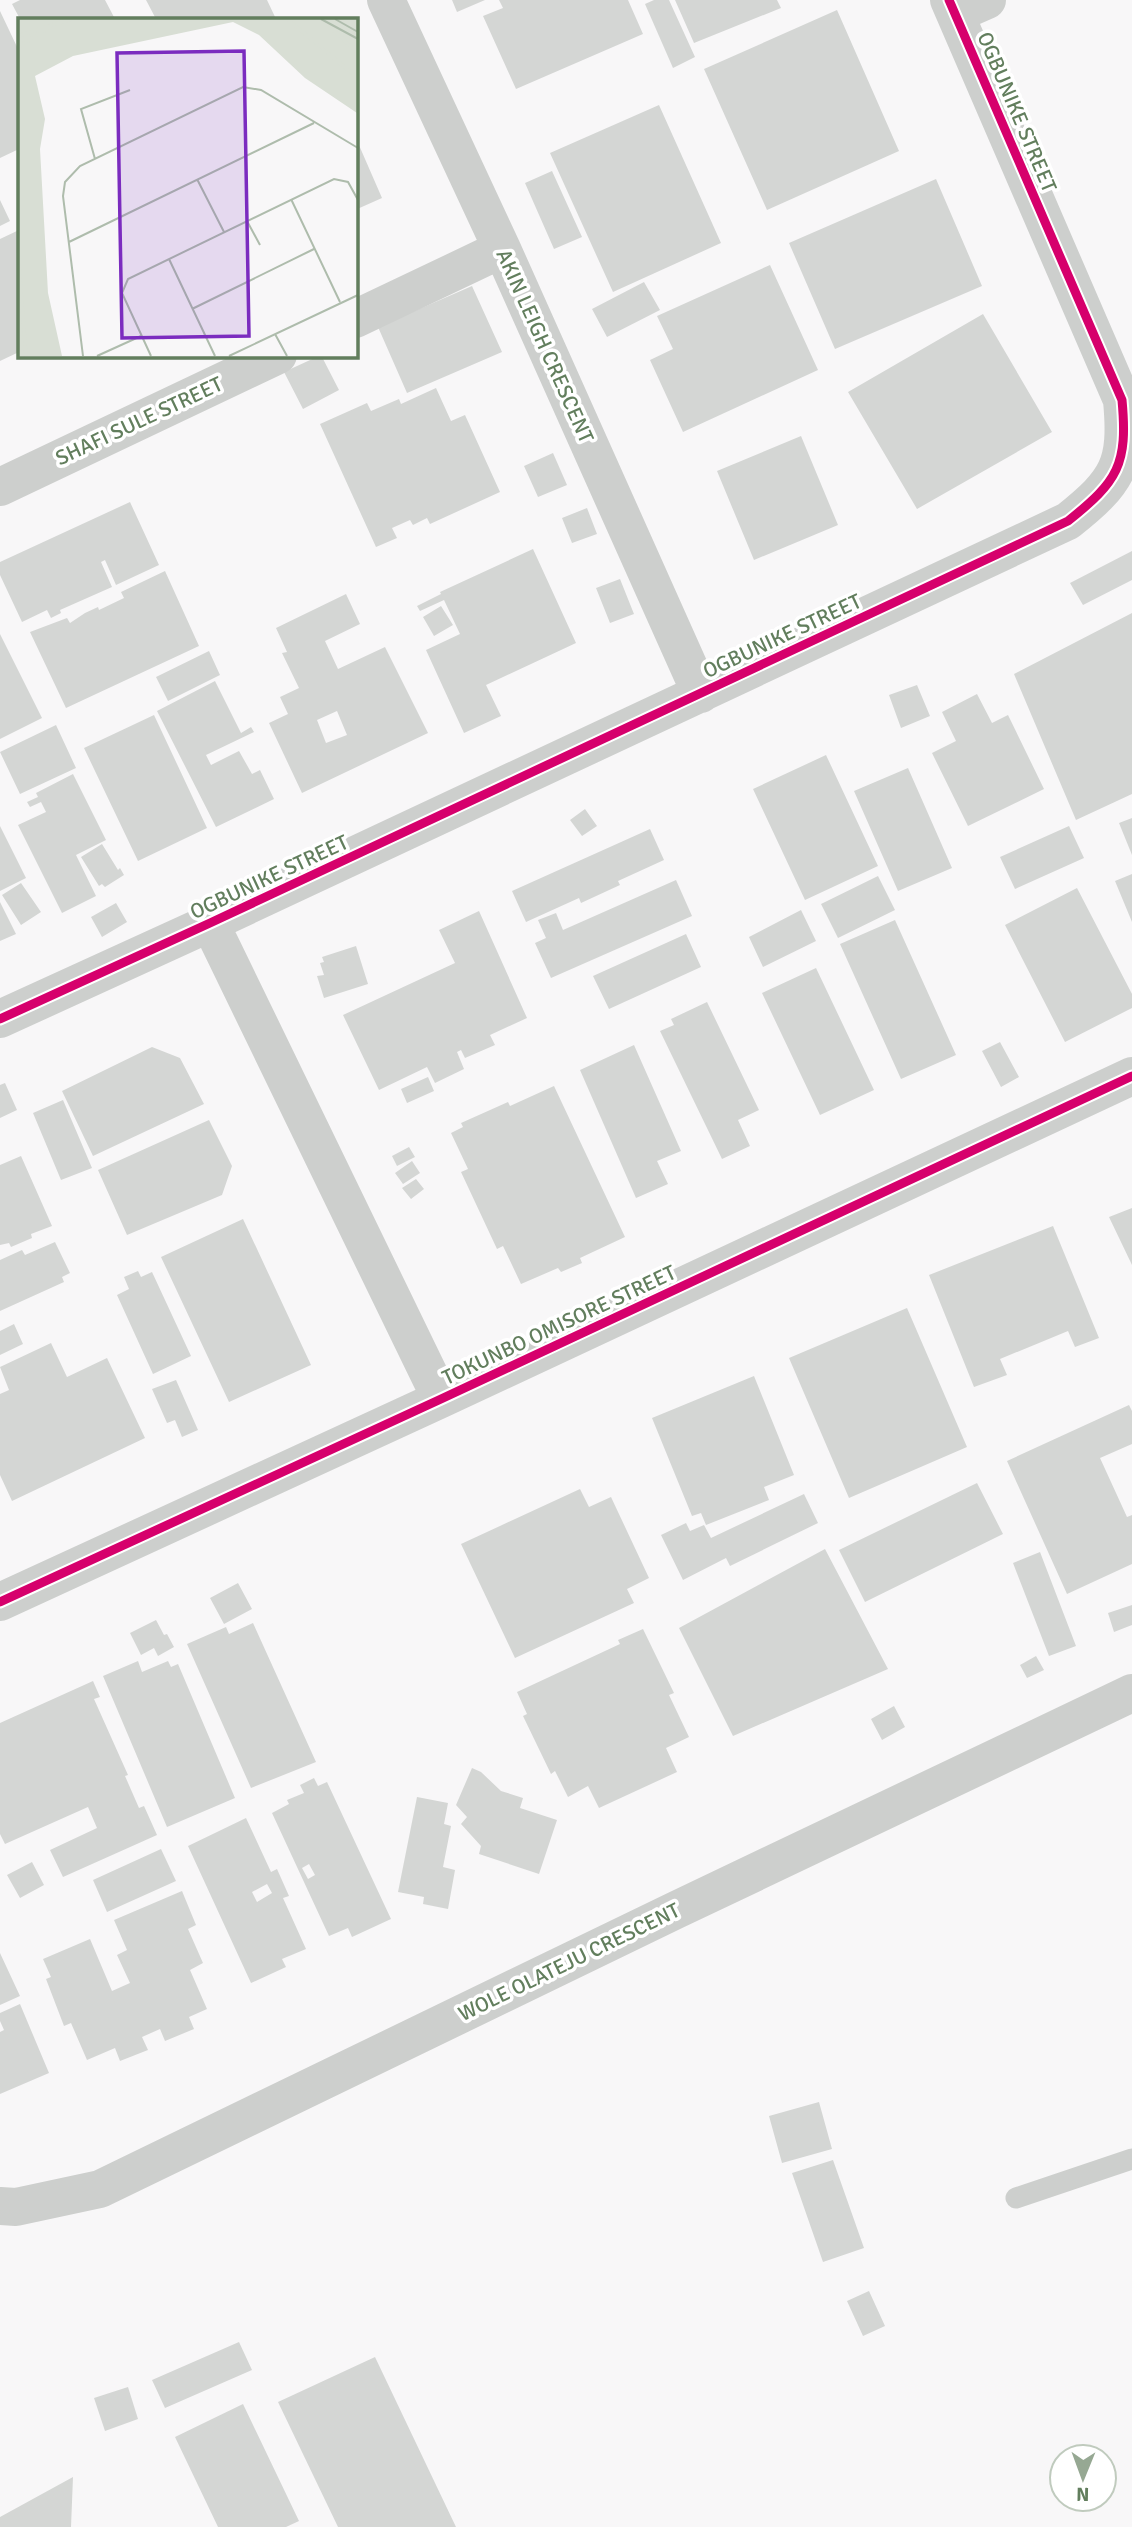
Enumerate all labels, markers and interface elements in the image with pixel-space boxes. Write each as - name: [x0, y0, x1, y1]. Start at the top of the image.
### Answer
- inset map: [18, 18, 357, 357]
- street label: OGBUNIKE STREET: [971, 28, 1063, 197]
- street label: AKIN LEIGH CRESCENT: [491, 245, 600, 448]
- street label: SHAFI SULE STREET: [51, 371, 227, 471]
- street label: OGBUNIKE STREET: [699, 588, 866, 684]
- street label: OGBUNIKE STREET: [186, 829, 353, 925]
- street label: TOKUNBO OMISORE STREET: [438, 1259, 681, 1391]
- street label: WOLE OLATEJU CRESCENT: [454, 1897, 685, 2027]
- north arrow: [1048, 2443, 1118, 2513]
- text: N: [1076, 2482, 1090, 2506]

